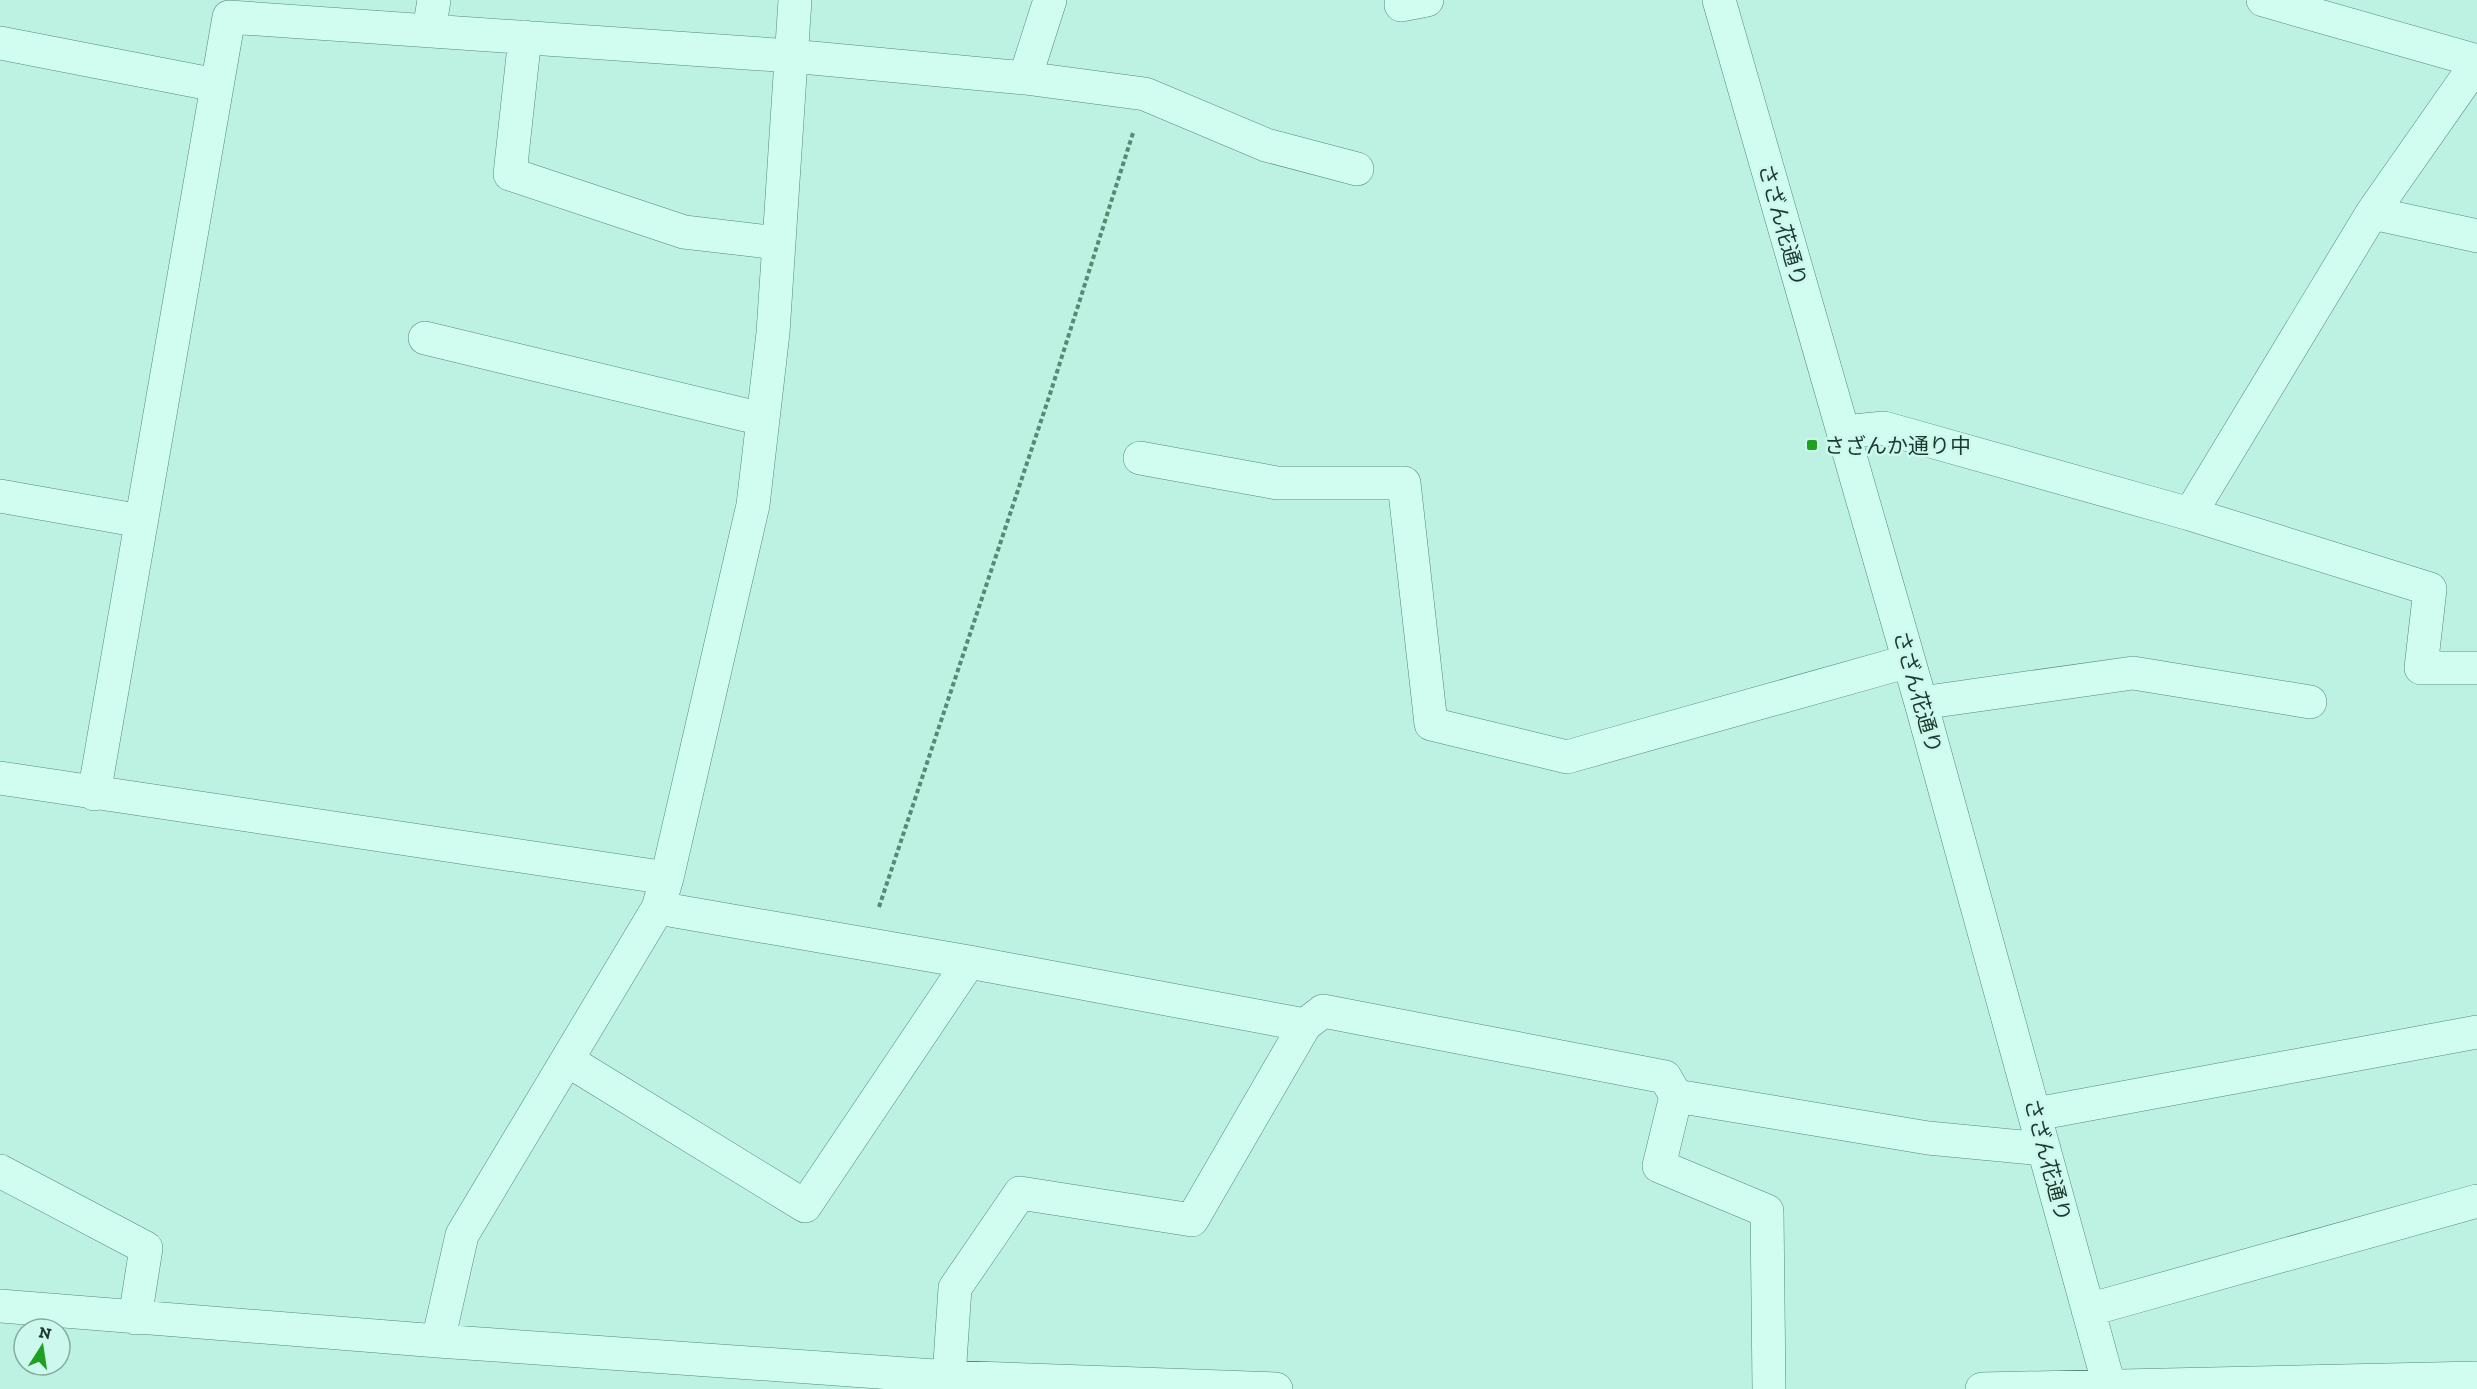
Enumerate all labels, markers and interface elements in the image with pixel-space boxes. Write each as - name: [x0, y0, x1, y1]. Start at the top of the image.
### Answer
- street label: さざん花通り: [1754, 161, 1812, 289]
- place label: さざんか通り中: [1824, 433, 1971, 458]
- marker: さざんか通り中: [1805, 438, 1819, 452]
- street label: さざん花通り: [1889, 628, 1947, 756]
- street label: さざん花通り: [2020, 1096, 2076, 1224]
- north arrow: [12, 1317, 72, 1377]
- text: N: [37, 1322, 53, 1343]

